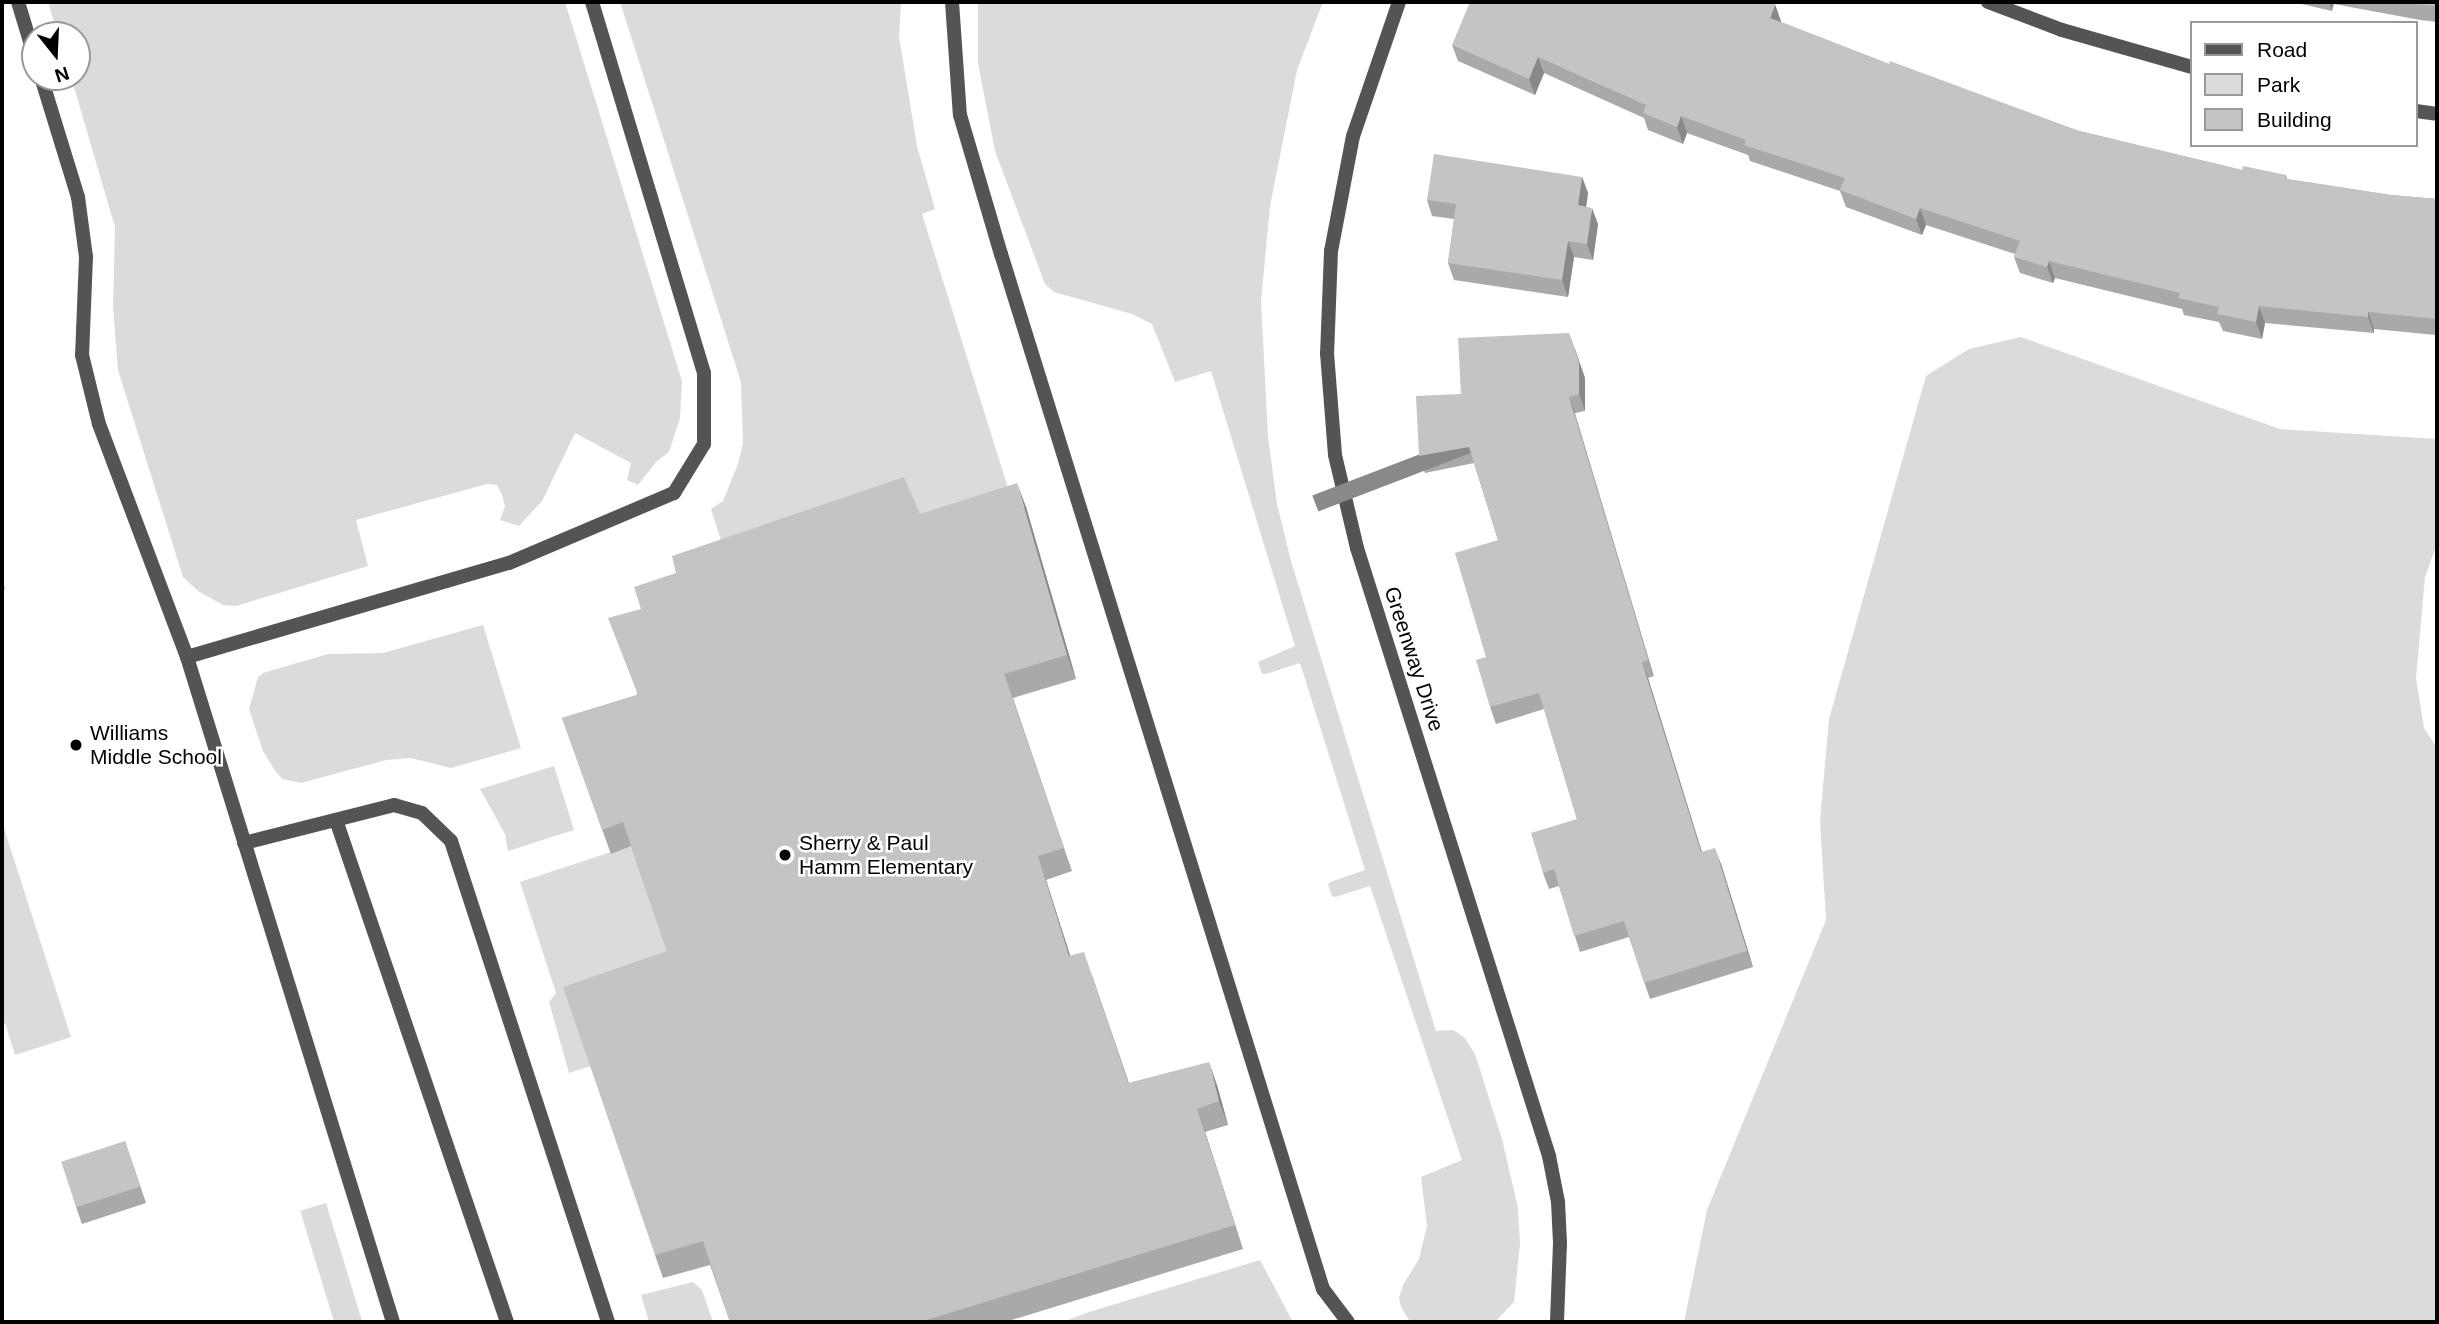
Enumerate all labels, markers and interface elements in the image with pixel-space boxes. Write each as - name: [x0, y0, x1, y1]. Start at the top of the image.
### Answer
- north arrow: [21, 21, 91, 91]
- legend: [2190, 21, 2418, 147]
- text: Road: [2257, 38, 2307, 61]
- text: N: [52, 62, 72, 87]
- text: Park: [2257, 73, 2300, 96]
- text: Building: [2257, 108, 2332, 131]
- street label: Greenway Drive: [1379, 584, 1449, 734]
- place label: Williams Middle School: [90, 720, 222, 770]
- marker: Williams Middle School: [68, 737, 84, 753]
- place label: Sherry & Paul Hamm Elementary: [799, 830, 973, 880]
- marker: Sherry & Paul Hamm Elementary: [777, 847, 793, 863]

